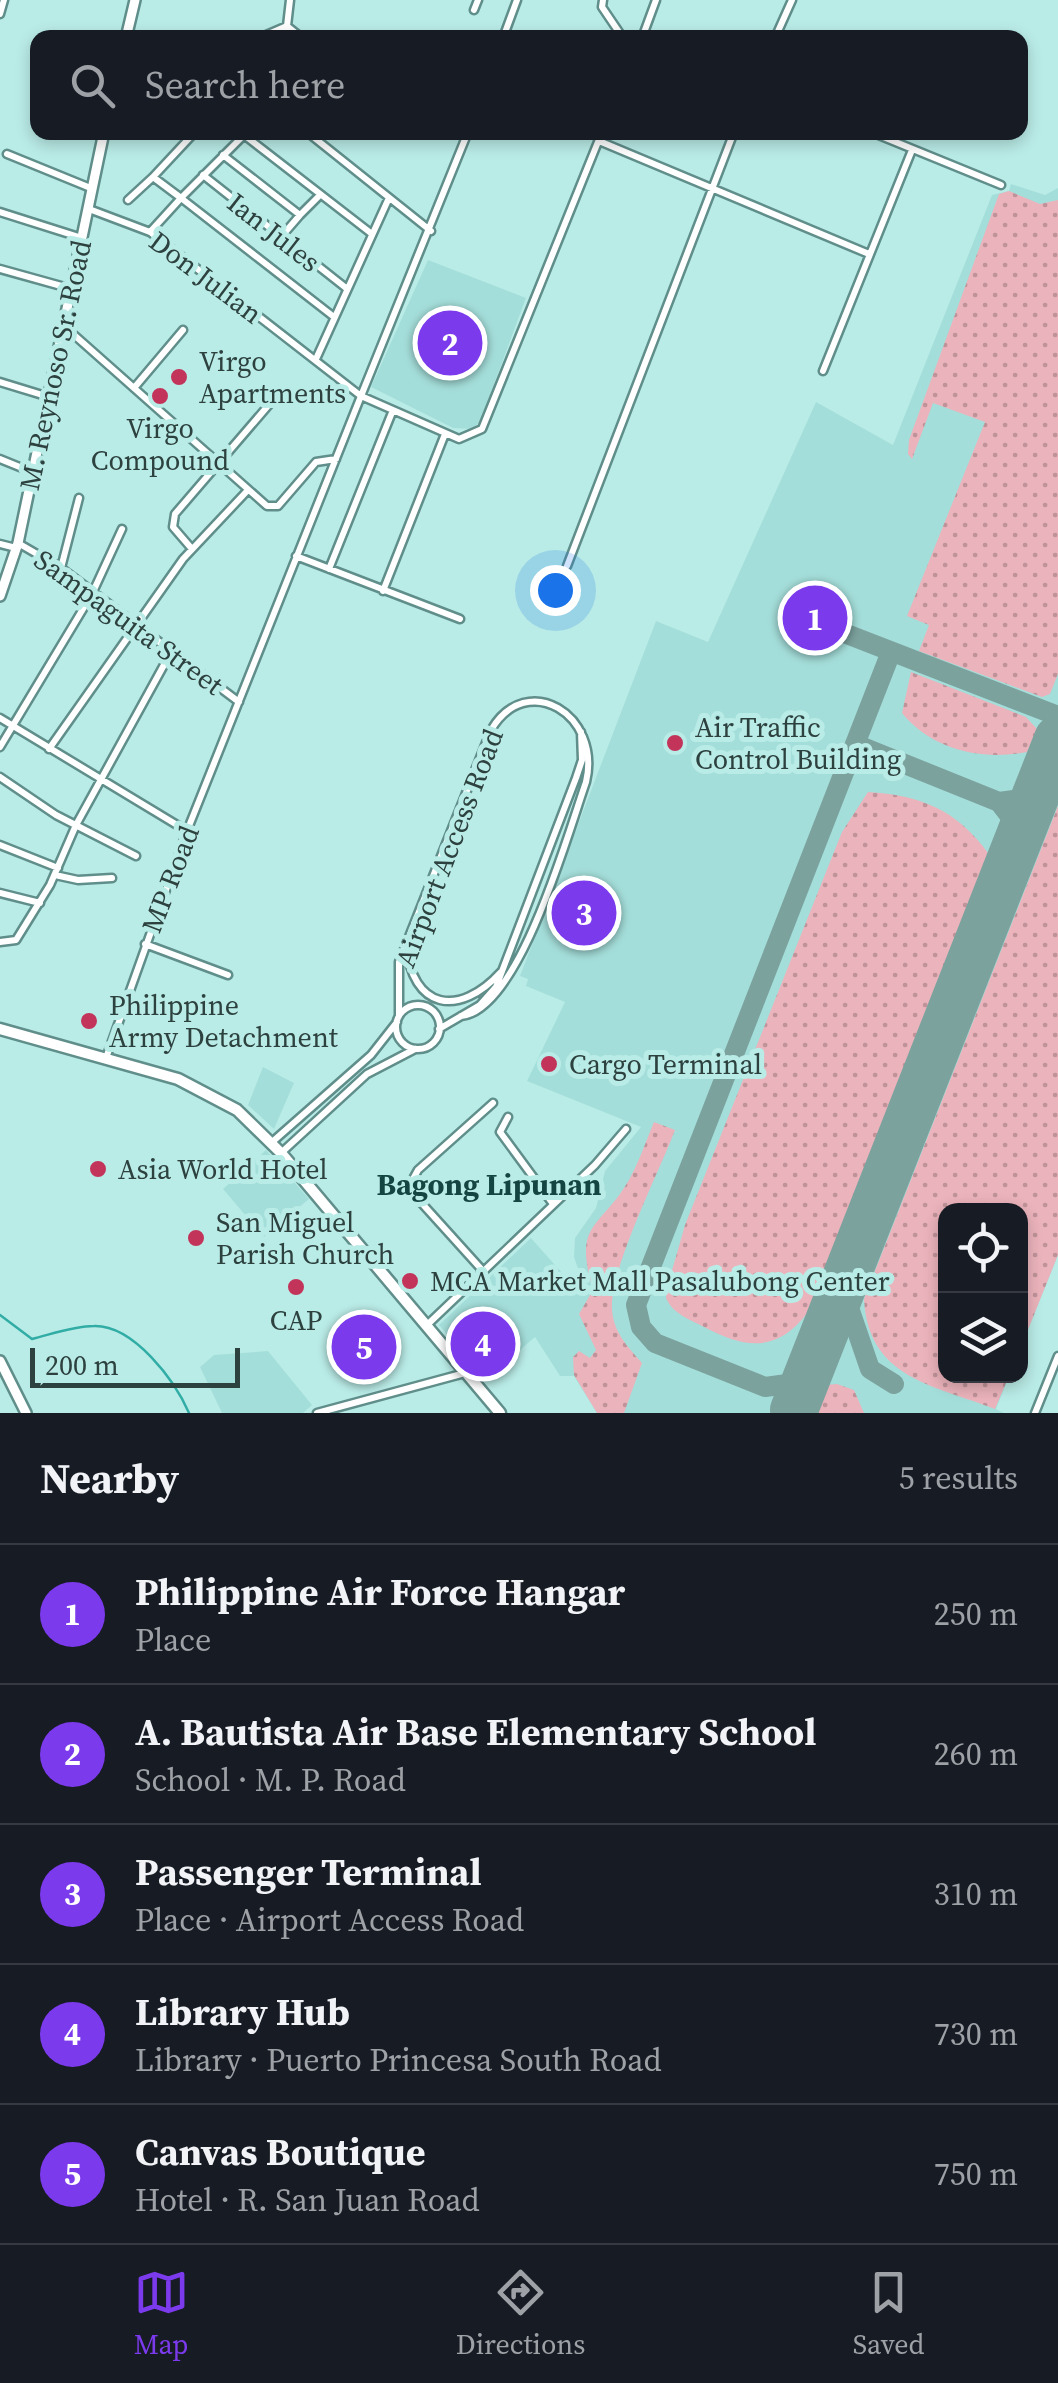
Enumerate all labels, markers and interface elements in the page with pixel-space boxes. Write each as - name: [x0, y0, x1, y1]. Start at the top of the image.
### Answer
- search box: [30, 30, 1028, 140]
- icon: search: [65, 58, 120, 113]
- text: Search here: [145, 59, 345, 111]
- street label: Ian Jules: [220, 184, 328, 280]
- street label: Don Julian: [142, 222, 270, 332]
- street label: M. Reynoso Sr. Road: [10, 236, 100, 494]
- pin: 2: [418, 306, 482, 380]
- place label: Virgo Apartments: [199, 342, 346, 412]
- marker: Virgo Apartments: [168, 366, 190, 388]
- marker: Virgo Compound: [149, 385, 171, 407]
- place label: Virgo Compound: [91, 409, 229, 479]
- street label: Sampaguita Street: [27, 541, 232, 704]
- your location: [530, 565, 581, 616]
- pin: 1: [782, 580, 848, 656]
- place label: Air Traffic Control Building: [695, 708, 901, 778]
- street label: Airport Access Road: [386, 723, 512, 973]
- marker: Air Traffic Control Building: [664, 732, 686, 754]
- street label: MP Road: [132, 820, 208, 938]
- pin: 3: [552, 876, 616, 950]
- place label: Philippine Army Detachment: [109, 986, 339, 1056]
- marker: Philippine Army Detachment: [78, 1010, 100, 1032]
- place label: Cargo Terminal: [569, 1045, 762, 1083]
- marker: Cargo Terminal: [538, 1053, 560, 1075]
- place label: Asia World Hotel: [118, 1150, 328, 1188]
- marker: Asia World Hotel: [87, 1158, 109, 1180]
- district label: Bagong Lipunan: [376, 1164, 602, 1205]
- place label: San Miguel Parish Church: [216, 1203, 394, 1273]
- map controls: [938, 1203, 1028, 1383]
- button: locate: [938, 1203, 1028, 1293]
- marker: San Miguel Parish Church: [185, 1227, 207, 1249]
- place label: MCA Market Mall Pasalubong Center: [430, 1262, 890, 1300]
- marker: MCA Market Mall Pasalubong Center: [399, 1270, 421, 1292]
- marker: CAP: [285, 1276, 307, 1298]
- button: layers: [938, 1293, 1028, 1383]
- place label: CAP: [270, 1301, 322, 1339]
- pin: 4: [450, 1306, 516, 1382]
- pin: 5: [332, 1310, 396, 1384]
- scale bar: [30, 1343, 240, 1388]
- text: 200 m: [45, 1346, 119, 1384]
- text: Nearby: [40, 1449, 179, 1507]
- text: 5 results: [899, 1456, 1018, 1500]
- text: Philippine Air Force Hangar: [135, 1566, 625, 1618]
- text: 1: [64, 1592, 81, 1636]
- text: 250 m: [934, 1592, 1018, 1636]
- text: Place: [135, 1618, 211, 1662]
- text: A. Bautista Air Base Elementary School: [135, 1706, 816, 1758]
- text: 2: [64, 1732, 81, 1776]
- text: 260 m: [934, 1732, 1018, 1776]
- text: School · M. P. Road: [135, 1758, 406, 1802]
- text: Passenger Terminal: [135, 1846, 482, 1898]
- text: 3: [64, 1872, 81, 1916]
- text: 310 m: [934, 1872, 1018, 1916]
- text: Place · Airport Access Road: [135, 1898, 524, 1942]
- text: Library Hub: [135, 1986, 350, 2038]
- text: 4: [64, 2012, 81, 2056]
- text: 730 m: [934, 2012, 1018, 2056]
- text: Library · Puerto Princesa South Road: [135, 2038, 662, 2082]
- text: Canvas Boutique: [135, 2126, 426, 2178]
- text: 5: [64, 2152, 81, 2196]
- text: 750 m: [934, 2152, 1018, 2196]
- text: Hotel · R. San Juan Road: [135, 2178, 480, 2222]
- tab: Map: [134, 2265, 189, 2363]
- tab: Directions: [456, 2265, 585, 2363]
- tab: Saved: [853, 2265, 924, 2363]

